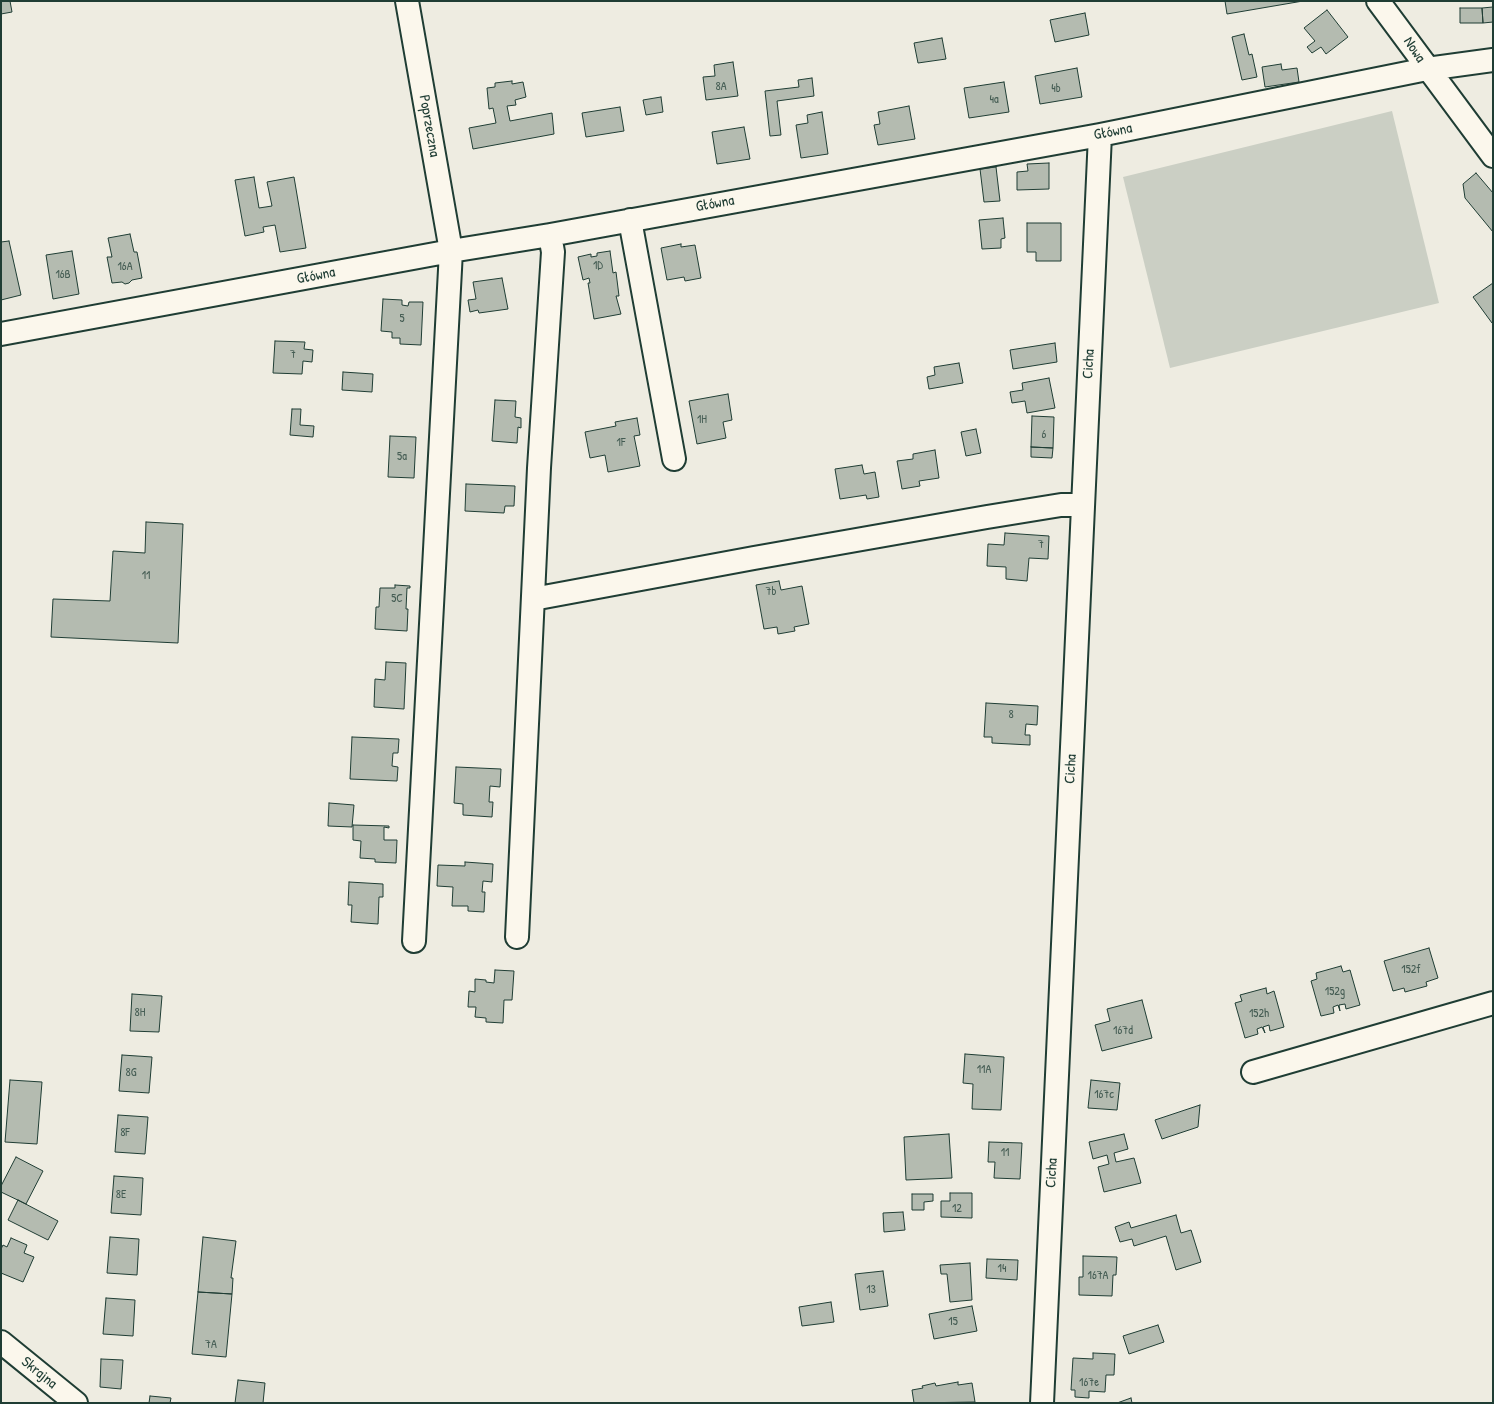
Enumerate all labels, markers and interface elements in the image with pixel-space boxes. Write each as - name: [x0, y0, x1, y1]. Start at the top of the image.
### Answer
- street label: Nowa: [1399, 34, 1429, 66]
- house number: 8A: [715, 80, 727, 94]
- house number: 4b: [1051, 82, 1061, 96]
- house number: 4a: [989, 93, 999, 107]
- street label: Poprzeczna: [415, 94, 443, 158]
- street label: Główna: [1092, 119, 1134, 145]
- street label: Główna: [694, 192, 736, 216]
- house number: 1D: [593, 259, 603, 273]
- house number: 16A: [118, 260, 132, 274]
- street label: Główna: [295, 263, 337, 289]
- house number: 16B: [55, 268, 71, 282]
- house number: 5: [399, 312, 405, 326]
- house number: 7: [290, 348, 296, 362]
- street label: Cicha: [1079, 349, 1099, 379]
- house number: 1H: [697, 413, 707, 427]
- house number: 6: [1042, 428, 1046, 442]
- house number: 1F: [617, 436, 625, 450]
- house number: 5a: [397, 450, 407, 464]
- house number: 7: [1038, 538, 1044, 552]
- house number: 11: [142, 569, 150, 583]
- house number: 7b: [766, 585, 776, 599]
- house number: 5C: [391, 592, 403, 606]
- house number: 8: [1008, 708, 1014, 722]
- street label: Cicha: [1061, 754, 1081, 784]
- house number: 152f: [1401, 963, 1421, 977]
- house number: 152g: [1325, 985, 1345, 999]
- house number: 8H: [135, 1006, 145, 1020]
- house number: 152h: [1249, 1007, 1269, 1021]
- house number: 167d: [1113, 1024, 1133, 1038]
- house number: 11A: [977, 1063, 991, 1077]
- house number: 8G: [126, 1066, 136, 1080]
- house number: 167c: [1094, 1088, 1114, 1102]
- house number: 8F: [120, 1126, 130, 1140]
- house number: 11: [1001, 1146, 1009, 1160]
- street label: Cicha: [1042, 1158, 1062, 1188]
- house number: 8E: [116, 1188, 126, 1202]
- house number: 12: [952, 1202, 962, 1216]
- house number: 14: [998, 1262, 1006, 1276]
- house number: 167A: [1088, 1269, 1108, 1283]
- house number: 13: [866, 1283, 876, 1297]
- house number: 15: [948, 1315, 958, 1329]
- house number: 7A: [205, 1338, 217, 1352]
- street label: Skrajna: [17, 1353, 61, 1393]
- house number: 167e: [1079, 1376, 1099, 1390]

